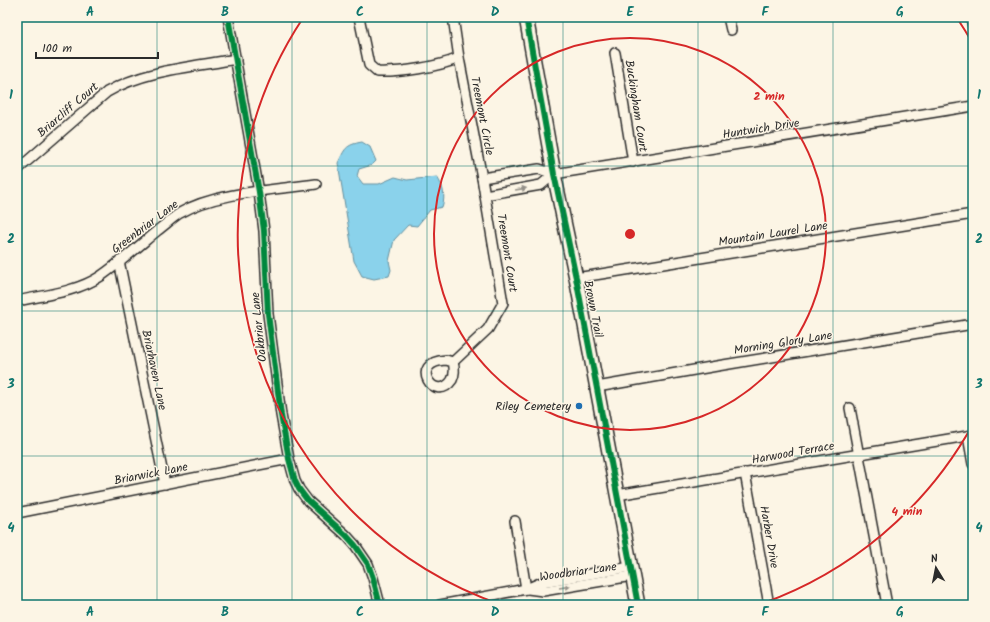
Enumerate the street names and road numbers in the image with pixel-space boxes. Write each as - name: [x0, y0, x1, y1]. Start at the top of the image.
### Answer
- street label: Buckingham Court: [619, 59, 653, 154]
- street label: Treemont Circle: [465, 75, 499, 158]
- street label: Briarcliff Court: [33, 78, 103, 142]
- street label: Huntwich Drive: [721, 113, 801, 144]
- street label: Greenbriar Lane: [107, 195, 183, 259]
- street label: Treemont Court: [491, 212, 523, 294]
- street label: Mountain Laurel Lane: [717, 216, 830, 252]
- street label: Brown Trail: [578, 279, 608, 339]
- street label: Oakbriar Lane: [246, 291, 272, 363]
- street label: Morning Glory Lane: [733, 326, 834, 360]
- street label: Briarhaven Lane: [136, 328, 172, 413]
- street label: Harwood Terrace: [750, 436, 836, 470]
- street label: Briarwick Lane: [112, 457, 190, 490]
- street label: Harber Drive: [754, 504, 784, 570]
- street label: Woodbriar Lane: [538, 557, 618, 587]

